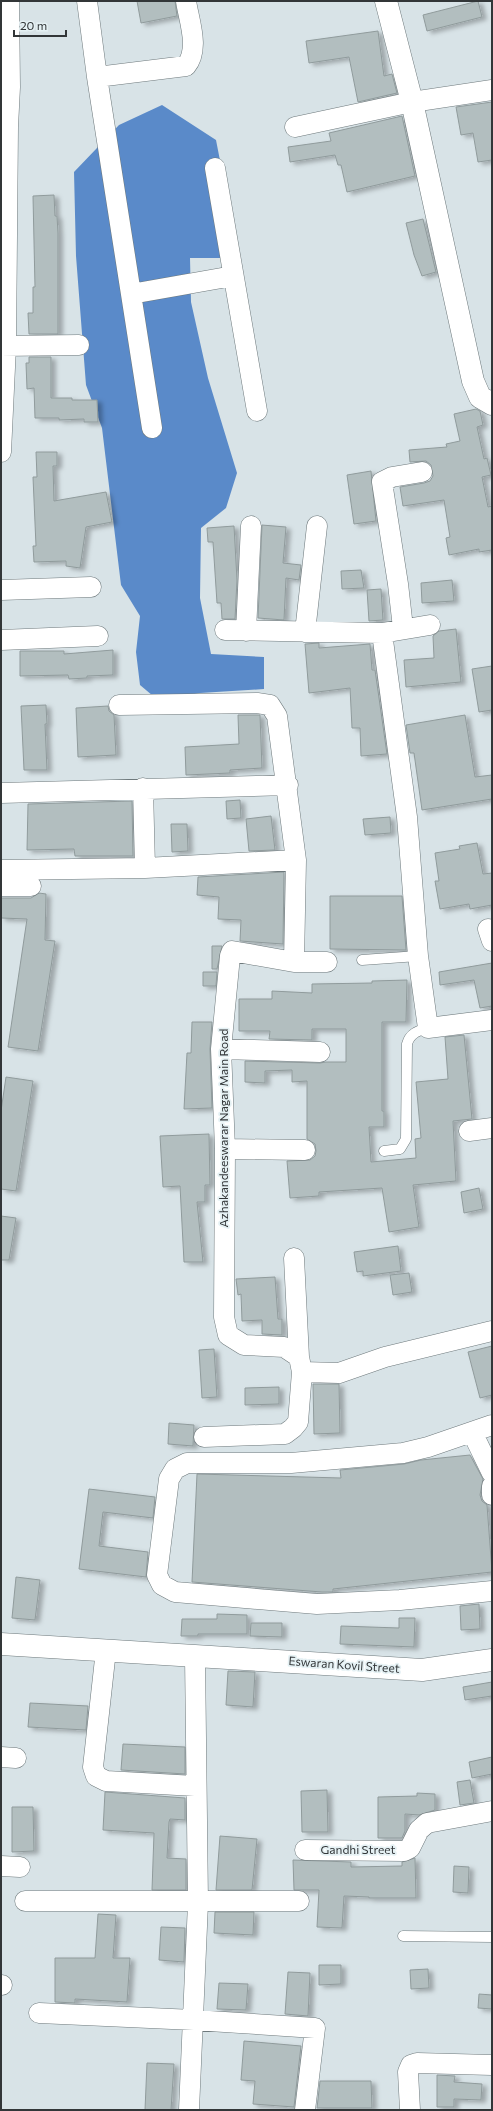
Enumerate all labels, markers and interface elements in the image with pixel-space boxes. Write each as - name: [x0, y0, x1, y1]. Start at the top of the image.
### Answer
- scale bar: [14, 12, 66, 38]
- text: 20 m: [20, 18, 47, 32]
- street label: Azhakandeeswarar Nagar Main Road: [216, 1029, 230, 1227]
- street label: Eswaran Kovil Street: [288, 1653, 400, 1675]
- street label: Gandhi Street: [320, 1842, 396, 1856]

